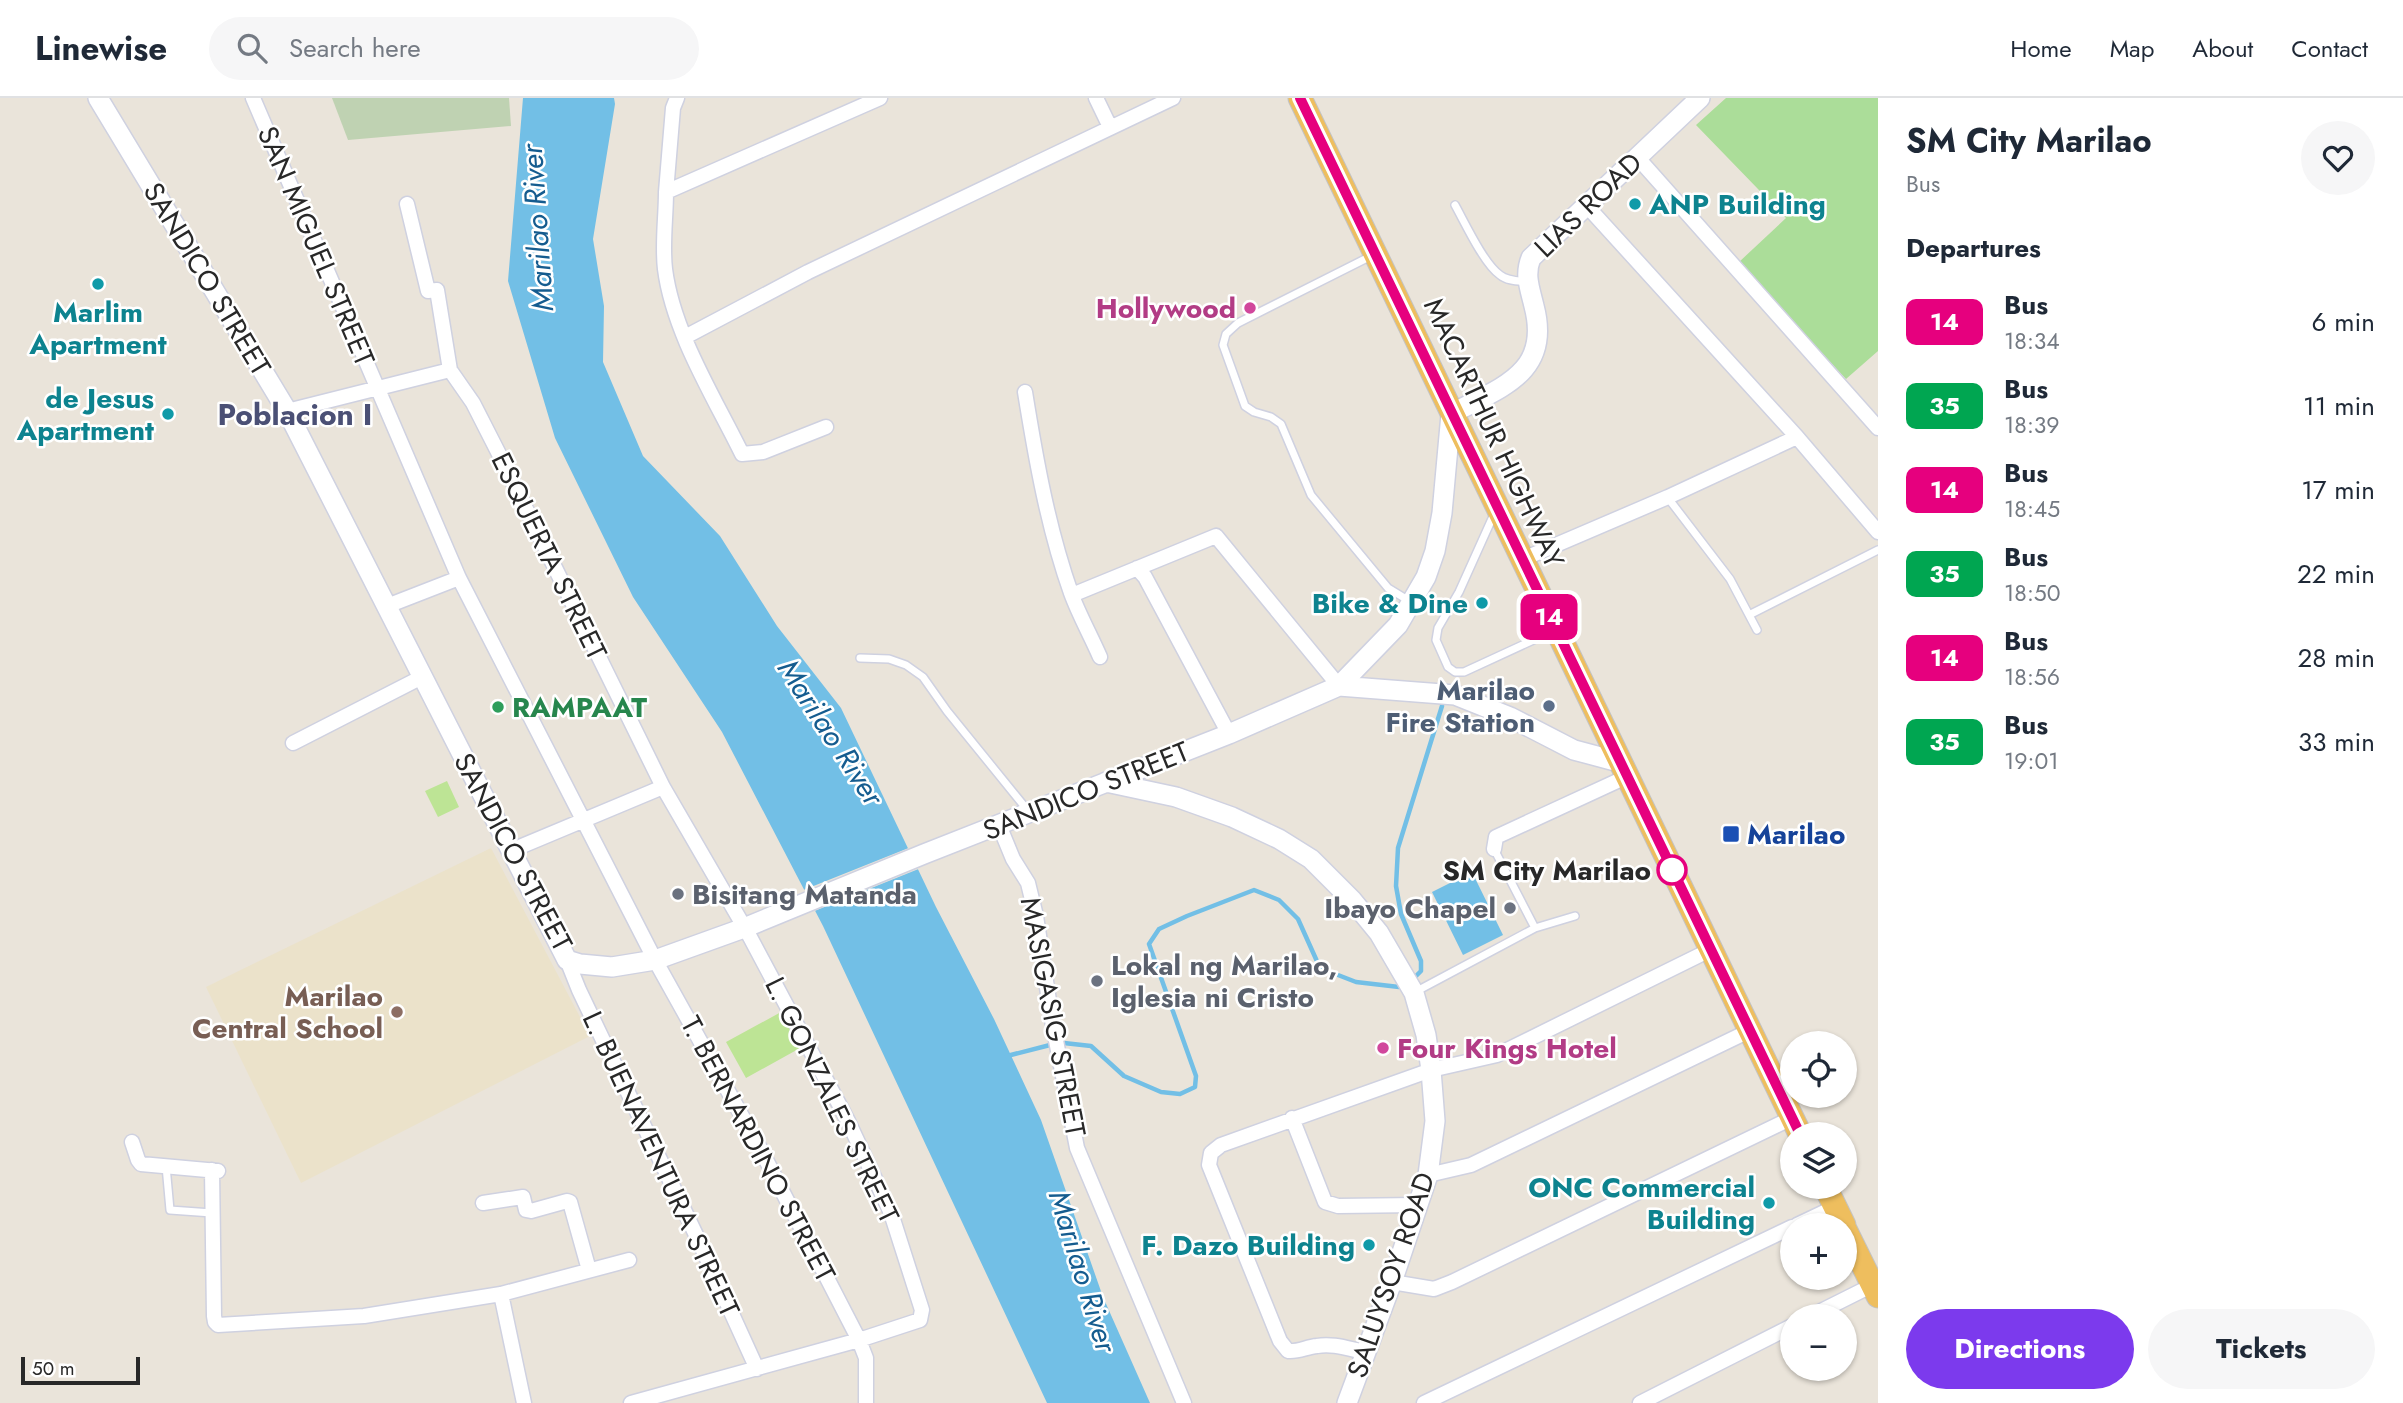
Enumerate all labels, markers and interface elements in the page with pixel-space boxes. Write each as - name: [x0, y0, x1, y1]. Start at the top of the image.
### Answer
- search box: [209, 17, 699, 80]
- text: Linewise: [35, 25, 167, 72]
- icon: search: [233, 29, 271, 67]
- text: Search here: [289, 29, 421, 67]
- text: Home: [2010, 31, 2072, 66]
- text: Map: [2110, 31, 2154, 66]
- text: About: [2192, 31, 2253, 66]
- text: Contact: [2291, 31, 2368, 66]
- text: SM City Marilao: [1906, 117, 2152, 164]
- street label: SAN MIGUEL STREET: [247, 120, 385, 372]
- button: heart: [2301, 121, 2375, 195]
- water label: Marilao River: [510, 141, 564, 313]
- street label: LIAS ROAD: [1525, 143, 1651, 267]
- text: Bus: [1906, 167, 1940, 201]
- street label: SANDICO STREET: [133, 175, 281, 383]
- place label: ANP Building: [1648, 184, 1826, 225]
- marker: ANP Building: [1627, 196, 1643, 212]
- text: Departures: [1906, 229, 2041, 267]
- marker: Marlim Apartment: [90, 276, 106, 292]
- text: Bus: [2004, 286, 2048, 324]
- place label: Hollywood: [1096, 288, 1236, 329]
- street label: MACARTHUR HIGHWAY: [1413, 291, 1575, 575]
- place label: Marlim Apartment: [28, 292, 167, 365]
- marker: Hollywood: [1242, 300, 1258, 316]
- text: 6 min: [2312, 303, 2375, 341]
- text: 14: [1930, 304, 1959, 339]
- text: 18:34: [2004, 324, 2060, 358]
- text: Bus: [2004, 370, 2048, 408]
- place label: de Jesus Apartment: [16, 378, 154, 451]
- text: 11 min: [2303, 387, 2375, 425]
- text: 35: [1929, 388, 1960, 423]
- district label: Poblacion I: [218, 393, 372, 436]
- marker: de Jesus Apartment: [160, 406, 176, 422]
- text: 18:39: [2004, 408, 2060, 442]
- street label: ESQUERTA STREET: [481, 445, 617, 667]
- text: Bus: [2004, 454, 2048, 492]
- text: 17 min: [2301, 471, 2375, 509]
- text: 14: [1930, 472, 1959, 507]
- text: 18:45: [2004, 492, 2060, 526]
- text: Bus: [2004, 538, 2048, 576]
- text: 22 min: [2297, 555, 2375, 593]
- text: 35: [1929, 556, 1960, 591]
- text: 18:50: [2004, 576, 2061, 610]
- place label: Bike & Dine: [1312, 583, 1468, 624]
- line badge: 14: [1518, 594, 1580, 640]
- marker: Bike & Dine: [1474, 595, 1490, 611]
- text: 14: [1535, 599, 1563, 634]
- text: Bus: [2004, 622, 2048, 660]
- text: 28 min: [2298, 639, 2375, 677]
- text: 14: [1930, 640, 1959, 675]
- water label: Marilao River: [767, 650, 896, 815]
- text: 18:56: [2004, 660, 2060, 694]
- place label: Marilao Fire Station: [1386, 670, 1535, 743]
- place label: RAMPAAT: [512, 687, 647, 728]
- marker: Marilao Fire Station: [1541, 698, 1557, 714]
- marker: RAMPAAT: [490, 699, 506, 715]
- text: Bus: [2004, 706, 2048, 744]
- text: 33 min: [2298, 723, 2375, 761]
- text: 35: [1929, 724, 1960, 759]
- street label: SANDICO STREET: [977, 731, 1195, 851]
- text: 19:01: [2004, 744, 2059, 778]
- street label: SANDICO STREET: [443, 746, 583, 958]
- place label: Marilao: [1747, 814, 1845, 855]
- marker: Marilao: [1721, 824, 1741, 844]
- place label: SM City Marilao: [1442, 850, 1651, 891]
- marker: SM City Marilao: [1657, 855, 1687, 885]
- place label: Bisitang Matanda: [692, 874, 917, 915]
- marker: Bisitang Matanda: [670, 886, 686, 902]
- place label: Ibayo Chapel: [1324, 888, 1496, 929]
- street label: MASIGASIG STREET: [1010, 894, 1096, 1140]
- marker: Ibayo Chapel: [1502, 900, 1518, 916]
- place label: Lokal ng Marilao, Iglesia ni Cristo: [1111, 945, 1337, 1018]
- street label: L. GONZALES STREET: [755, 970, 909, 1230]
- marker: Lokal ng Marilao, Iglesia ni Cristo: [1089, 973, 1105, 989]
- place label: Marilao Central School: [192, 976, 383, 1049]
- marker: Marilao Central School: [389, 1004, 405, 1020]
- street label: L. BUENAVENTURA STREET: [572, 1005, 750, 1323]
- street label: T. BERNARDINO STREET: [671, 1009, 845, 1289]
- place label: Four Kings Hotel: [1397, 1028, 1617, 1069]
- map controls: [1780, 1031, 1857, 1381]
- button: locate: [1780, 1031, 1857, 1108]
- marker: Four Kings Hotel: [1375, 1040, 1391, 1056]
- button: layers: [1780, 1122, 1857, 1199]
- street label: SALUYSOY ROAD: [1337, 1167, 1445, 1383]
- place label: ONC Commercial Building: [1528, 1167, 1755, 1240]
- water label: Marilao River: [1038, 1185, 1129, 1359]
- marker: ONC Commercial Building: [1761, 1195, 1777, 1211]
- button: +: [1780, 1213, 1857, 1290]
- place label: F. Dazo Building: [1141, 1225, 1355, 1266]
- marker: F. Dazo Building: [1361, 1237, 1377, 1253]
- button: −: [1780, 1304, 1857, 1381]
- button: Directions: [1906, 1309, 2134, 1389]
- button: Tickets: [2148, 1309, 2375, 1389]
- scale bar: [21, 1354, 140, 1386]
- text: 50 m: [32, 1355, 75, 1382]

